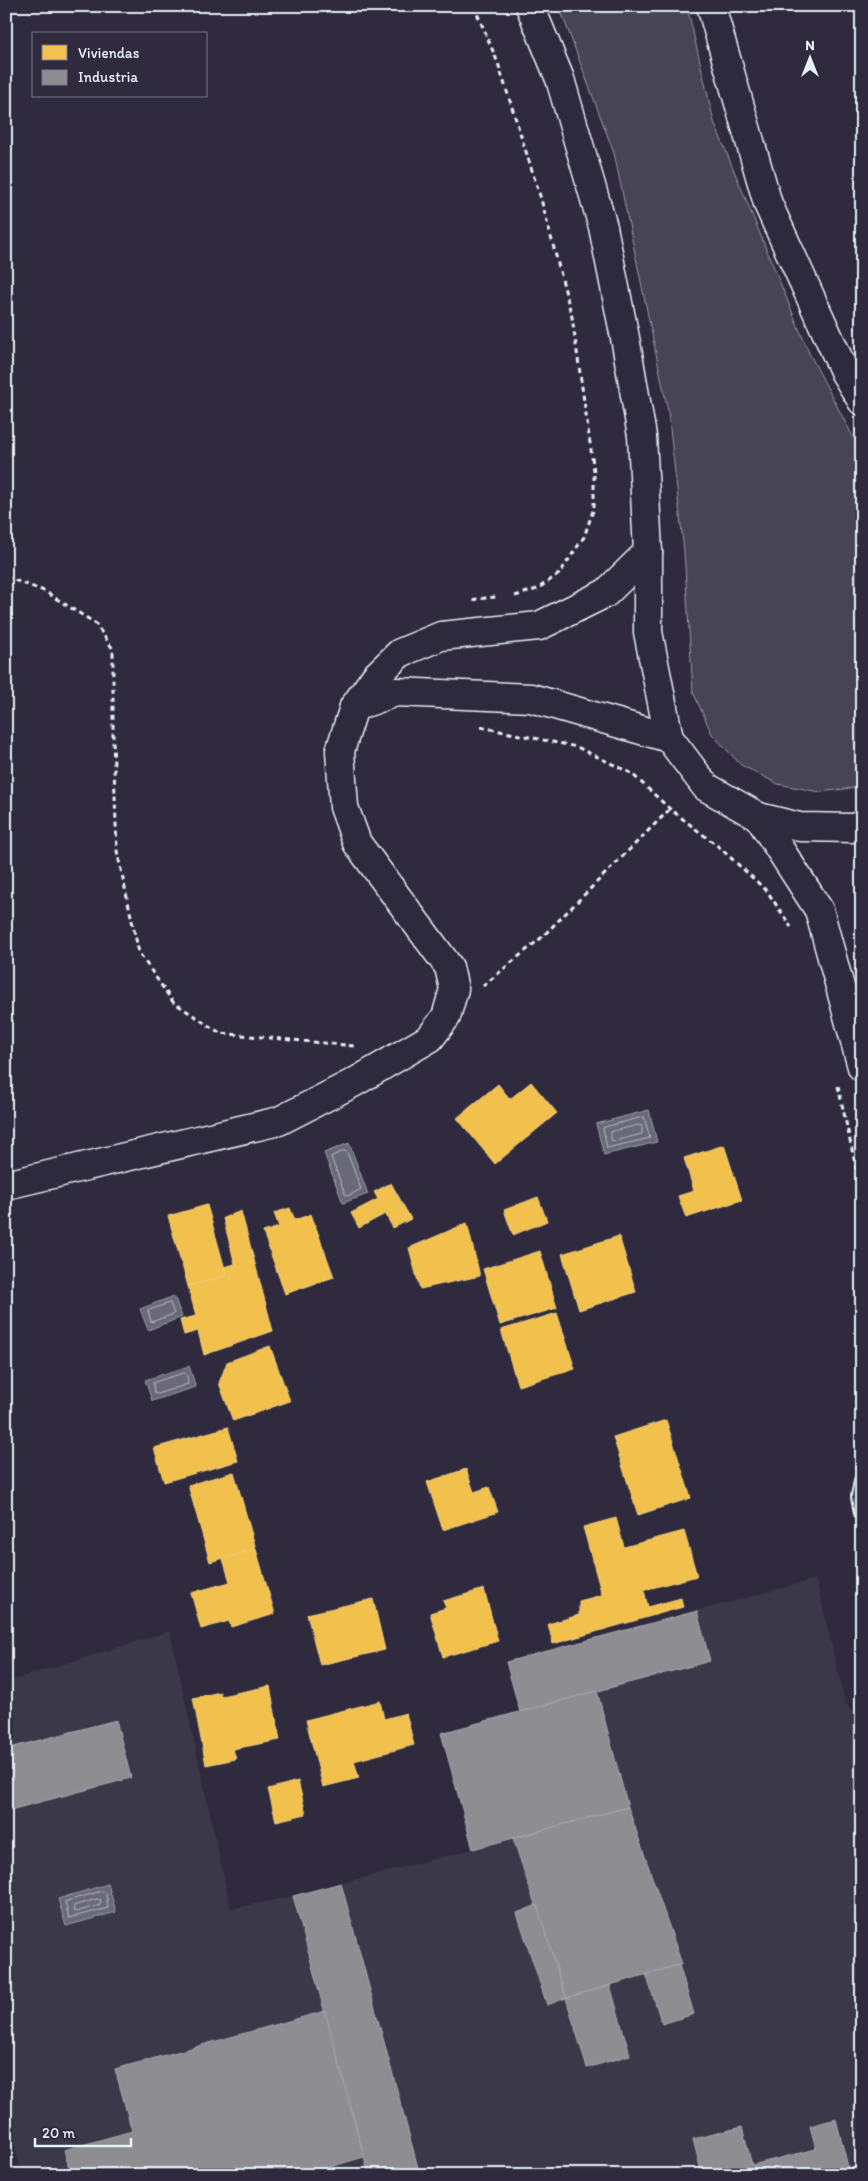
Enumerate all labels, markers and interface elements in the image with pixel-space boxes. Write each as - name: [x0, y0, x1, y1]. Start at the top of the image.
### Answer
- legend: [32, 32, 208, 98]
- north arrow: [786, 32, 836, 82]
- text: N: [805, 37, 815, 54]
- text: Viviendas: [78, 44, 140, 62]
- text: Industria: [78, 68, 138, 86]
- scale bar: [35, 2116, 131, 2148]
- text: 20 m: [42, 2124, 76, 2142]

